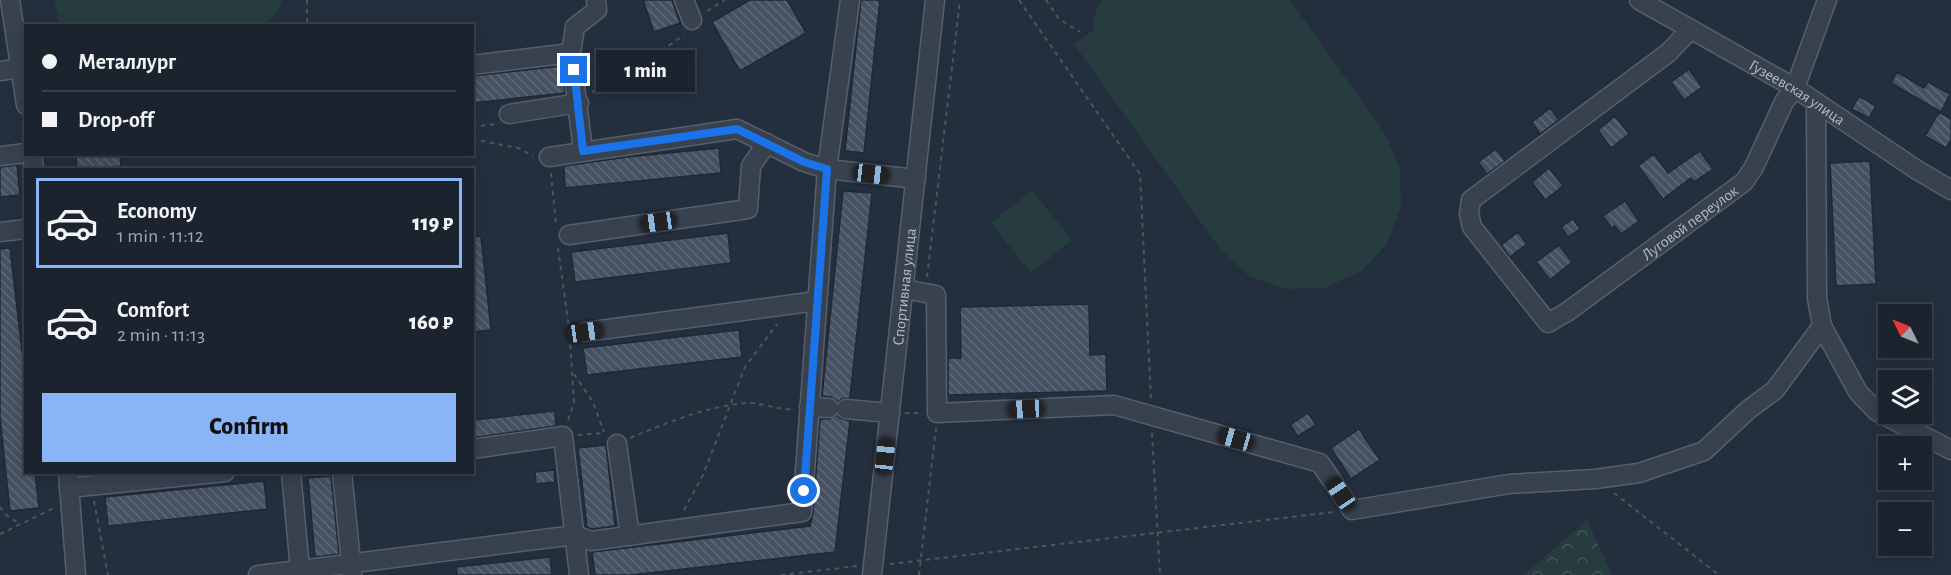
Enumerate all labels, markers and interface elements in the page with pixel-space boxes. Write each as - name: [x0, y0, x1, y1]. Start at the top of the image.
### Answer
- callout: 1 min: [595, 49, 694, 91]
- text: Металлург: [78, 51, 176, 73]
- route end: [560, 56, 587, 83]
- street label: Гузеевская улица: [1746, 57, 1848, 128]
- text: 1 min: [624, 61, 667, 81]
- text: Drop-off: [78, 109, 154, 131]
- car: [852, 163, 890, 185]
- street label: Луговой переулок: [1639, 182, 1742, 263]
- icon: car: [45, 196, 99, 250]
- text: Economy: [117, 200, 197, 222]
- car: [639, 211, 677, 233]
- text: 119 ₽: [412, 212, 453, 234]
- text: 1 min · 11:12: [117, 226, 204, 246]
- street label: Спортивная улица: [890, 227, 919, 346]
- icon: car: [45, 295, 99, 349]
- text: Comfort: [117, 299, 189, 321]
- north arrow: [1878, 304, 1932, 358]
- map controls: [1878, 304, 1932, 556]
- text: 160 ₽: [409, 311, 453, 333]
- car: [566, 321, 604, 343]
- text: 2 min · 11:13: [117, 325, 205, 345]
- button: layers: [1878, 370, 1932, 424]
- button: Confirm: [42, 393, 456, 462]
- car: [1008, 399, 1044, 419]
- car: [1216, 425, 1256, 453]
- button: +: [1878, 436, 1932, 490]
- car: [874, 437, 896, 475]
- car: [1323, 474, 1359, 514]
- route start: [790, 477, 817, 504]
- button: −: [1878, 502, 1932, 556]

